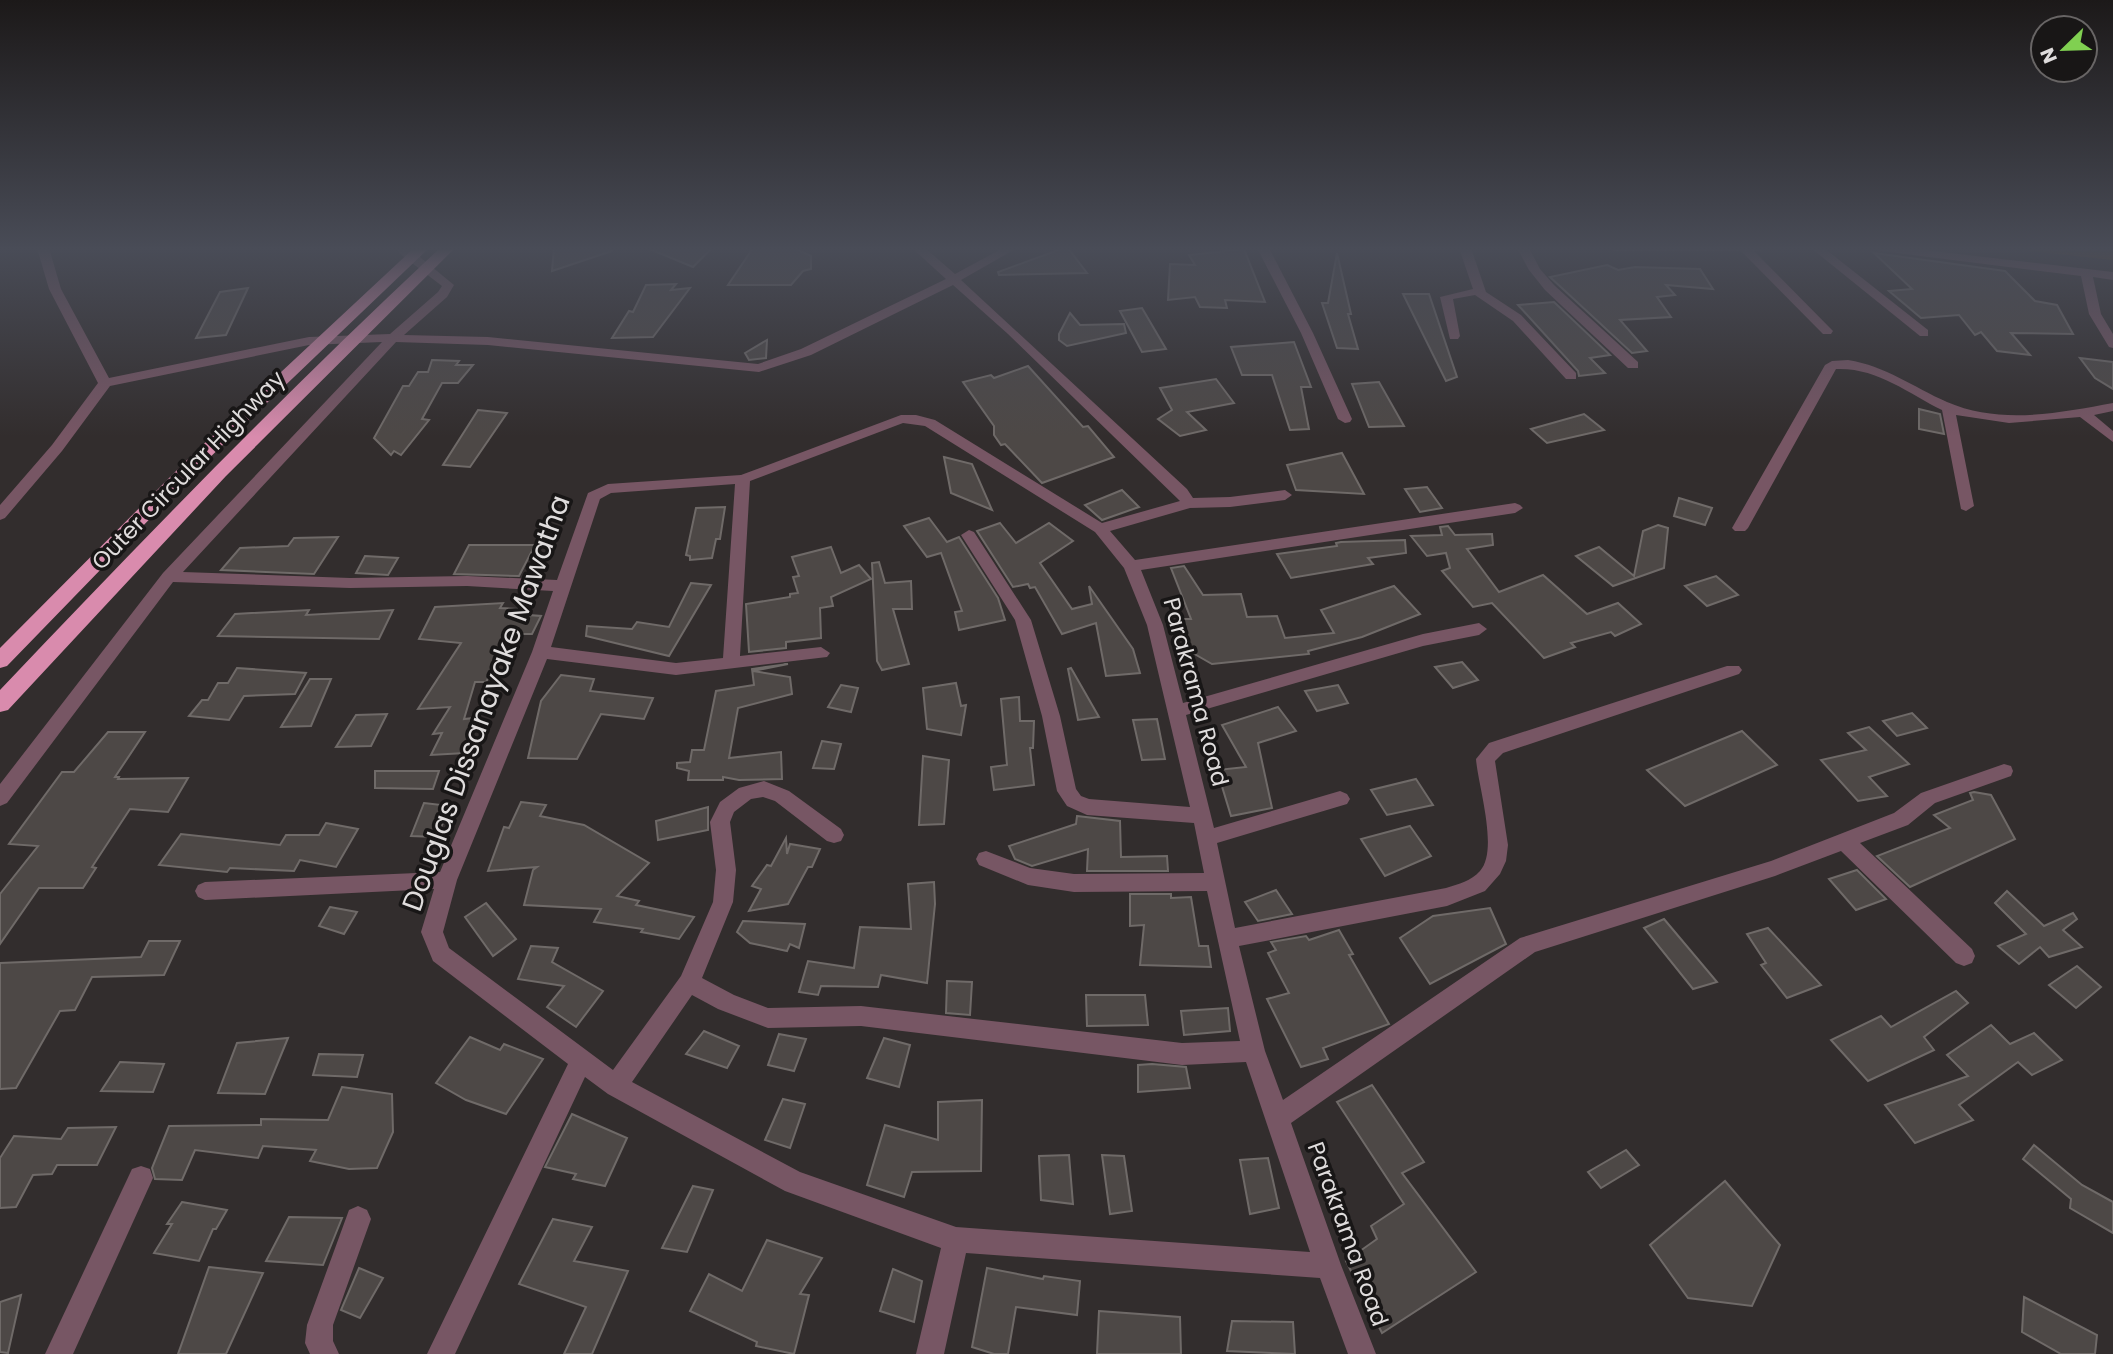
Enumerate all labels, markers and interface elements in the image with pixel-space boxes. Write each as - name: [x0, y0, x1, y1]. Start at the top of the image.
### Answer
- north arrow: [2029, 14, 2099, 84]
- text: N: [2034, 44, 2064, 67]
- street label: Outer Circular Highway: [84, 363, 292, 577]
- street label: Douglas Dissanayake Mawatha: [392, 490, 580, 916]
- street label: Parakrama Road: [1155, 594, 1237, 790]
- street label: Parakrama Road: [1300, 1137, 1396, 1331]

